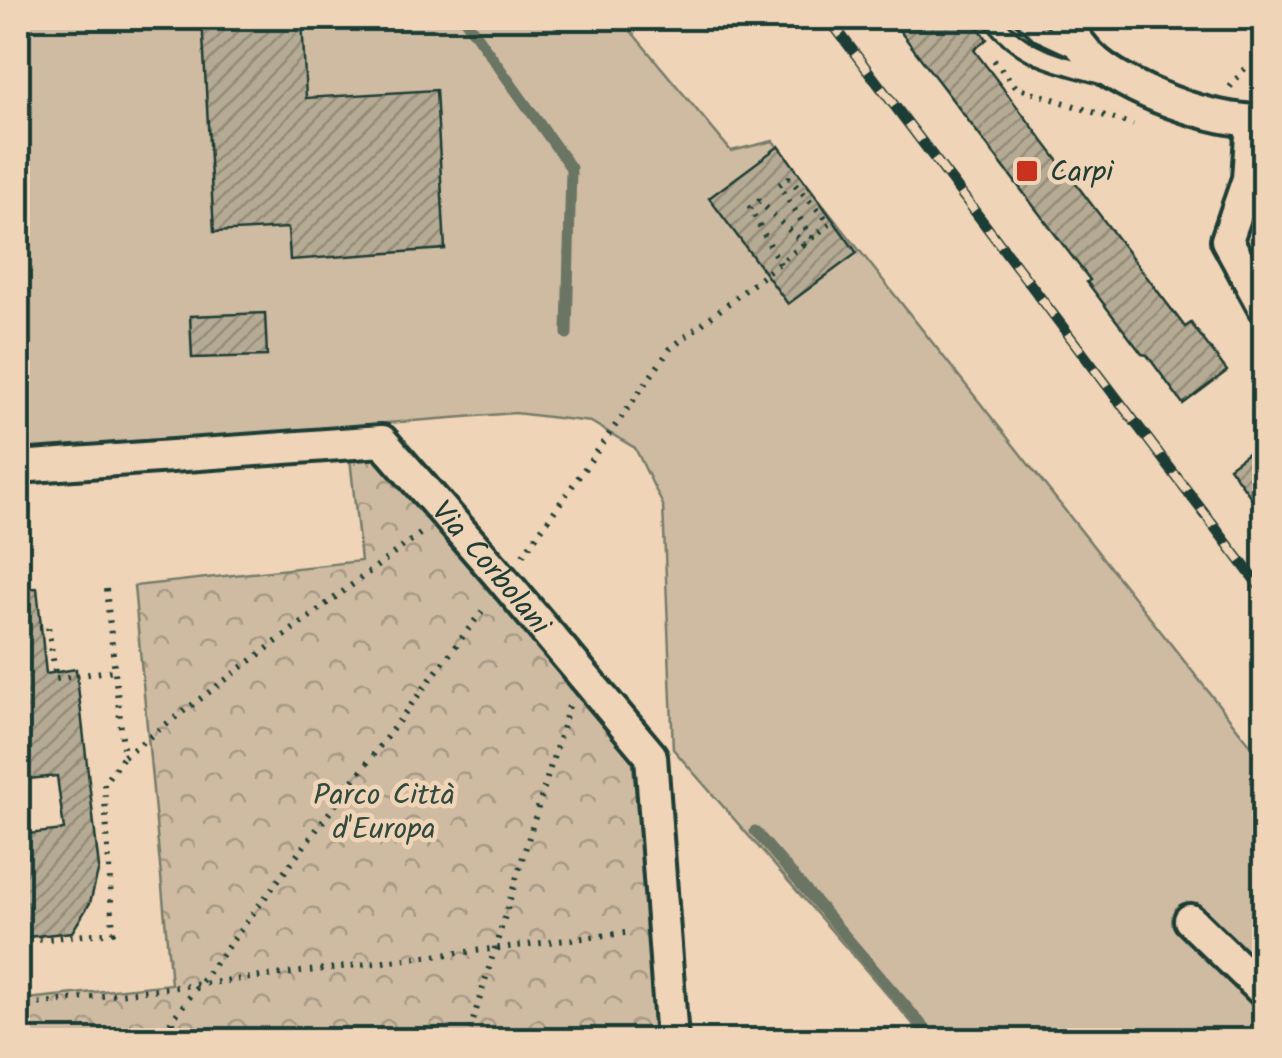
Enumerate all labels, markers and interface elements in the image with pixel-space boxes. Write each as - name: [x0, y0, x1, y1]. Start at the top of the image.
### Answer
- place label: Carpi: [1050, 149, 1115, 197]
- marker: Carpi: [1014, 158, 1040, 184]
- street label: Via Corbolani: [418, 490, 563, 648]
- park label: Parco Città d'Europa: [313, 772, 455, 854]

